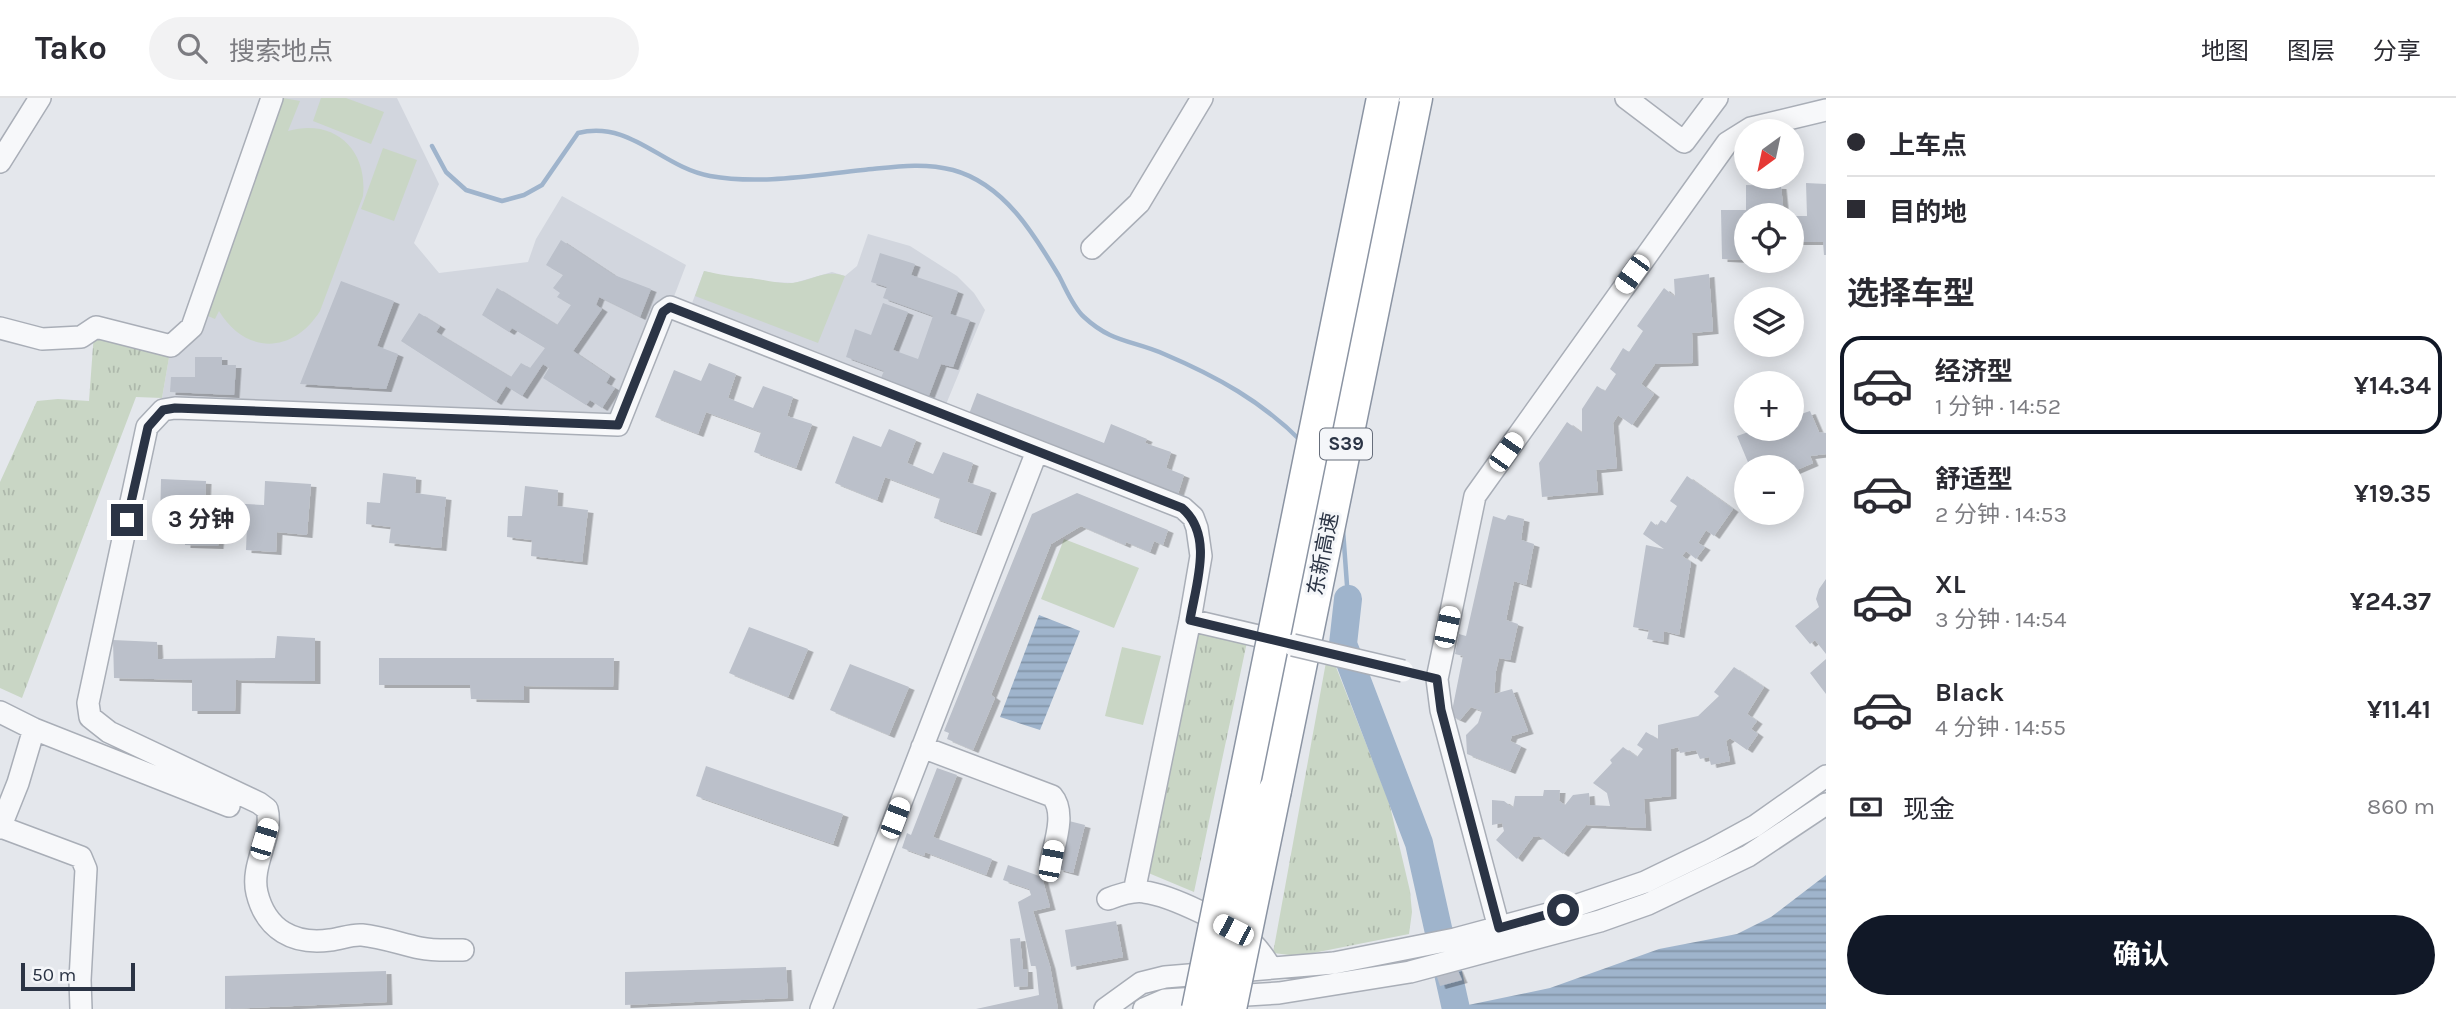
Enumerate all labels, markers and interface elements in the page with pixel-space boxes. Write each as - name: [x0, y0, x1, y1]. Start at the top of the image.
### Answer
- search box: [149, 17, 639, 80]
- text: Tako: [35, 29, 107, 67]
- icon: search: [173, 29, 211, 67]
- text: 搜索地点: [229, 36, 333, 67]
- text: 地图: [2201, 37, 2249, 65]
- text: 图层: [2287, 37, 2335, 65]
- text: 分享: [2373, 37, 2421, 65]
- north arrow: [1734, 119, 1804, 189]
- map controls: [1734, 119, 1804, 525]
- text: 上车点: [1889, 130, 1967, 161]
- text: 目的地: [1889, 197, 1967, 228]
- button: locate: [1734, 203, 1804, 273]
- car: [1612, 251, 1653, 297]
- text: 选择车型: [1847, 275, 1975, 312]
- button: layers: [1734, 287, 1804, 357]
- icon: car: [1851, 354, 1914, 417]
- text: 经济型: [1935, 356, 2013, 387]
- text: ¥14.34: [2354, 370, 2431, 401]
- button: +: [1734, 371, 1804, 441]
- text: 1 分钟 · 14:52: [1935, 393, 2061, 420]
- road number: S39: [1320, 428, 1372, 460]
- car: [1486, 429, 1527, 475]
- button: −: [1734, 455, 1804, 525]
- icon: car: [1851, 462, 1914, 525]
- text: 舒适型: [1935, 464, 2013, 495]
- text: ¥19.35: [2354, 478, 2431, 509]
- callout: 3 分钟: [152, 496, 249, 544]
- text: 2 分钟 · 14:53: [1935, 501, 2067, 528]
- route end: [111, 504, 143, 536]
- text: 3 分钟: [168, 506, 234, 533]
- street label: 东新高速: [1303, 510, 1343, 598]
- text: XL: [1935, 569, 1966, 600]
- icon: car: [1851, 570, 1914, 633]
- text: ¥24.37: [2350, 586, 2431, 617]
- car: [1433, 604, 1462, 650]
- text: 3 分钟 · 14:54: [1935, 606, 2067, 633]
- text: Black: [1935, 677, 2004, 708]
- icon: car: [1851, 678, 1914, 741]
- text: ¥11.41: [2367, 694, 2431, 725]
- text: 4 分钟 · 14:55: [1935, 714, 2066, 741]
- icon: cash: [1847, 788, 1885, 826]
- text: 860 m: [2367, 793, 2435, 820]
- text: 现金: [1903, 794, 1955, 825]
- car: [878, 795, 913, 841]
- car: [248, 816, 281, 862]
- car: [1037, 838, 1066, 884]
- route start: [1547, 894, 1579, 926]
- car: [1210, 911, 1257, 949]
- button: 确认: [1847, 915, 2435, 995]
- scale bar: [21, 960, 135, 992]
- text: 50 m: [32, 964, 76, 986]

